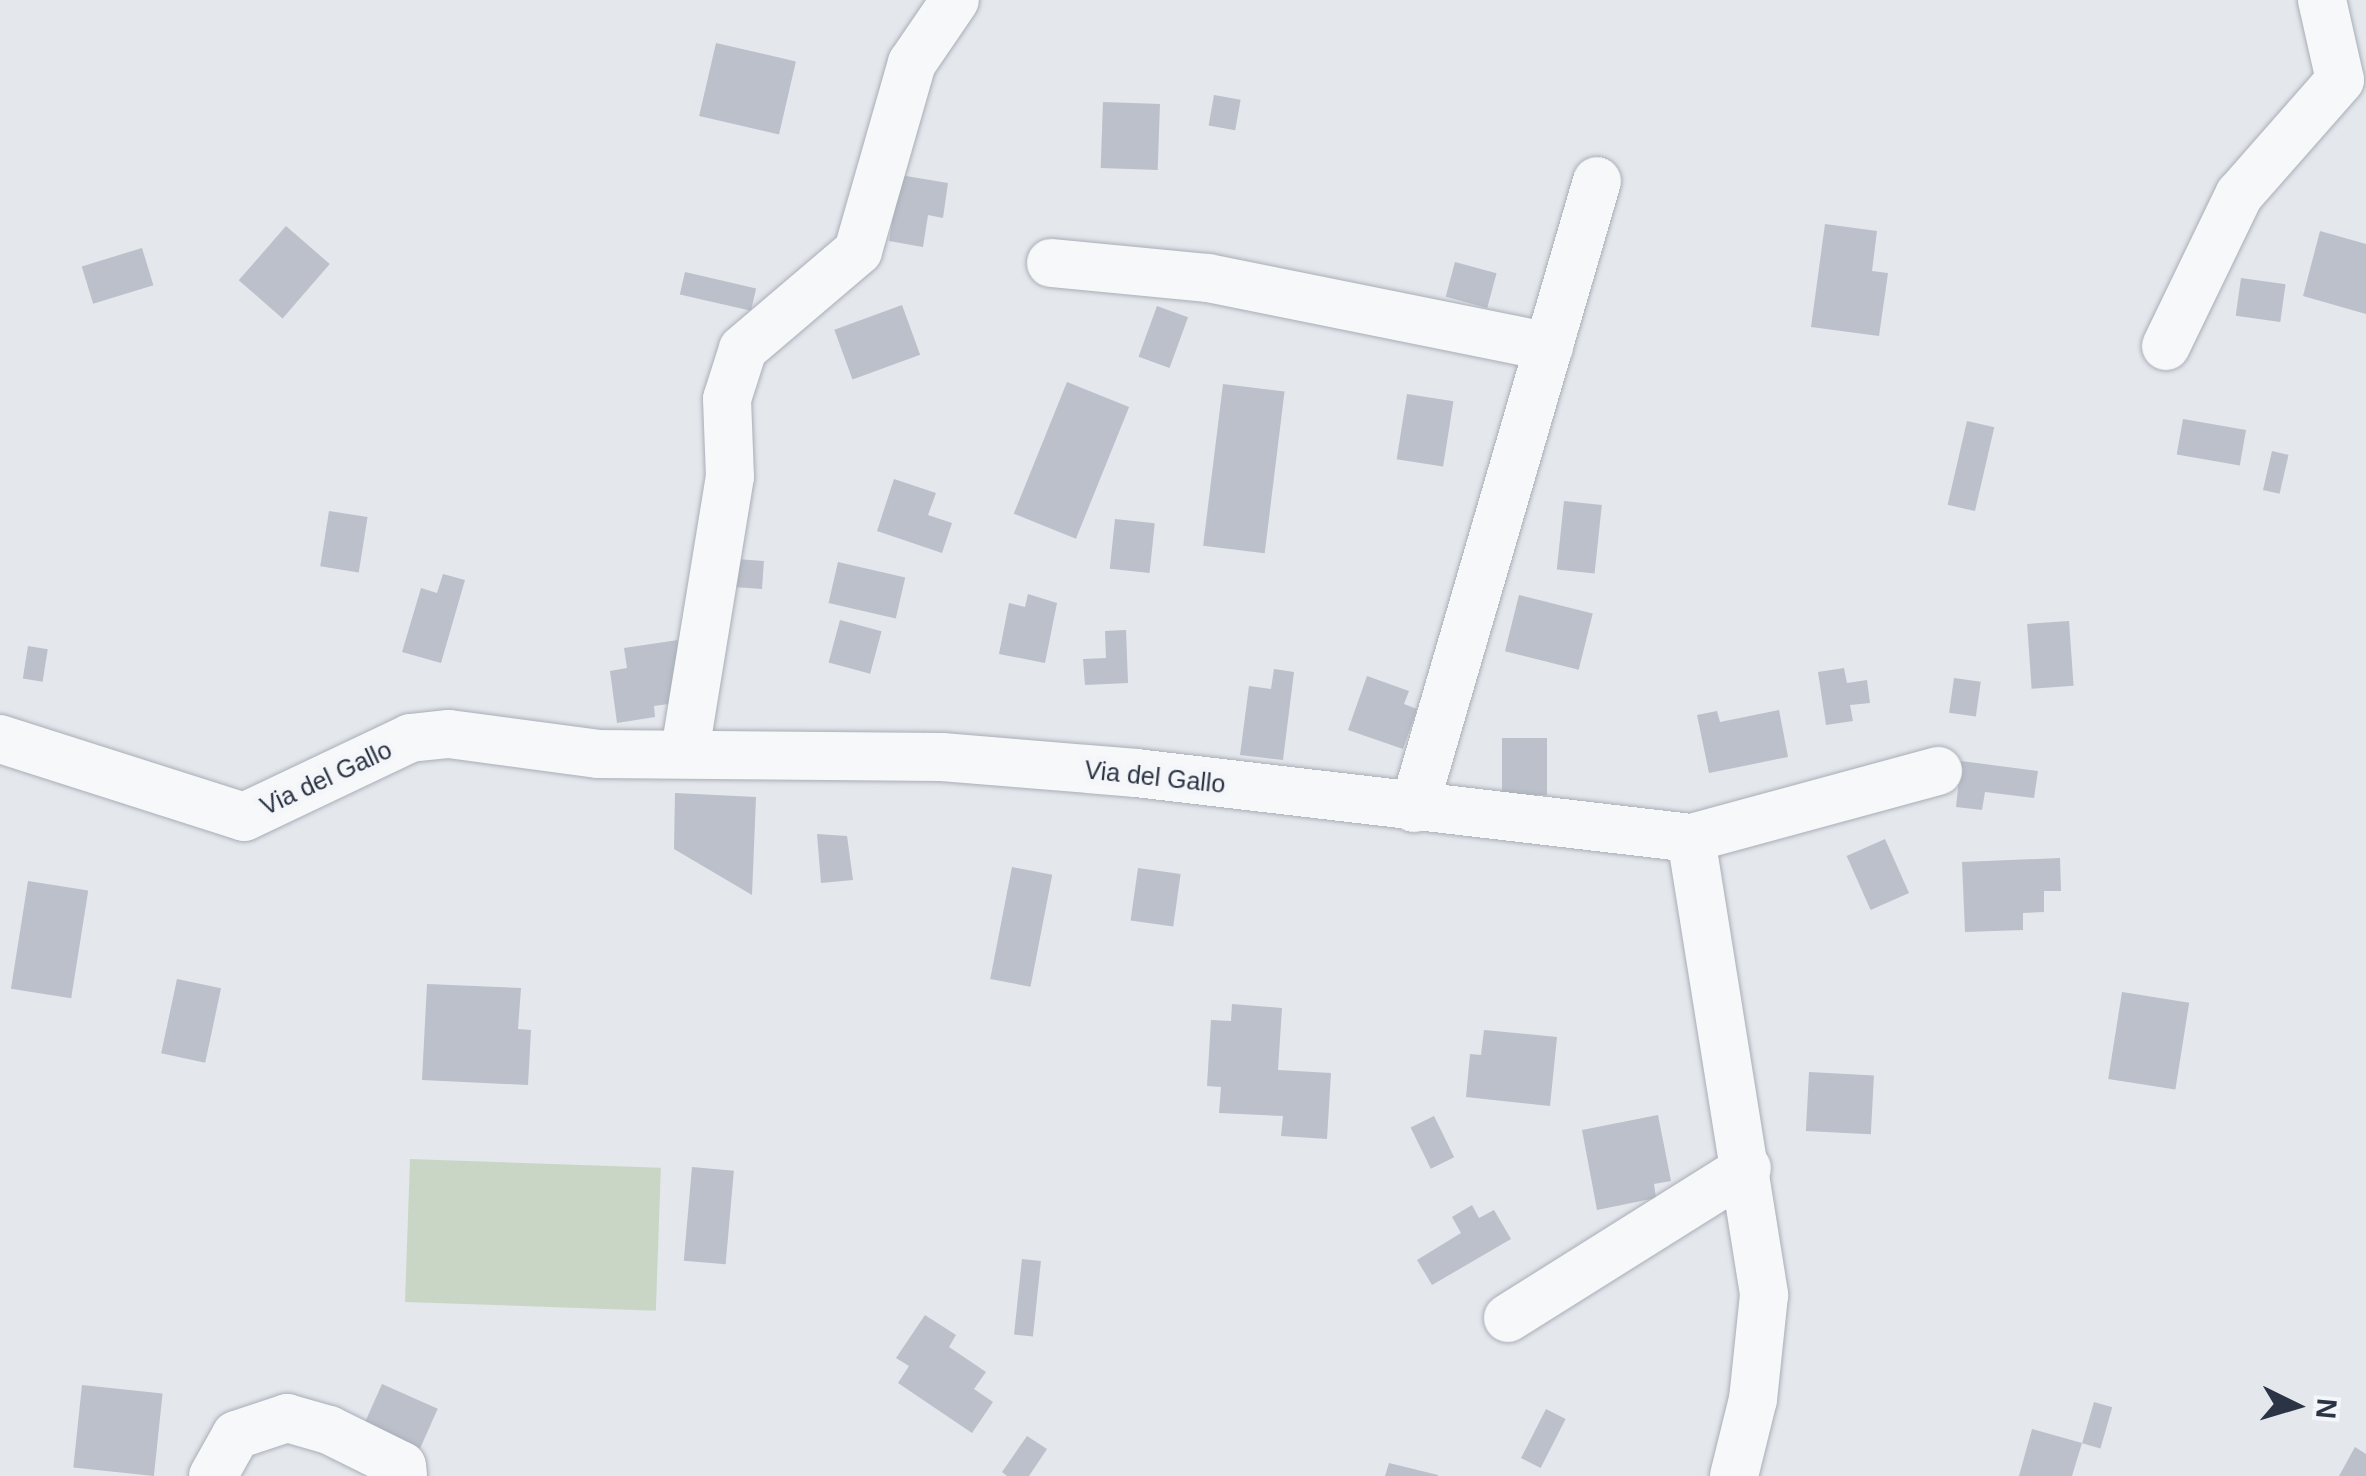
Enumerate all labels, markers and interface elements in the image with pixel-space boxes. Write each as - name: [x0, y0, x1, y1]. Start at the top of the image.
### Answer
- street label: Via del Gallo: [256, 735, 396, 821]
- street label: Via del Gallo: [1083, 755, 1227, 799]
- north arrow: [2246, 1356, 2346, 1456]
- text: N: [2310, 1397, 2343, 1420]

